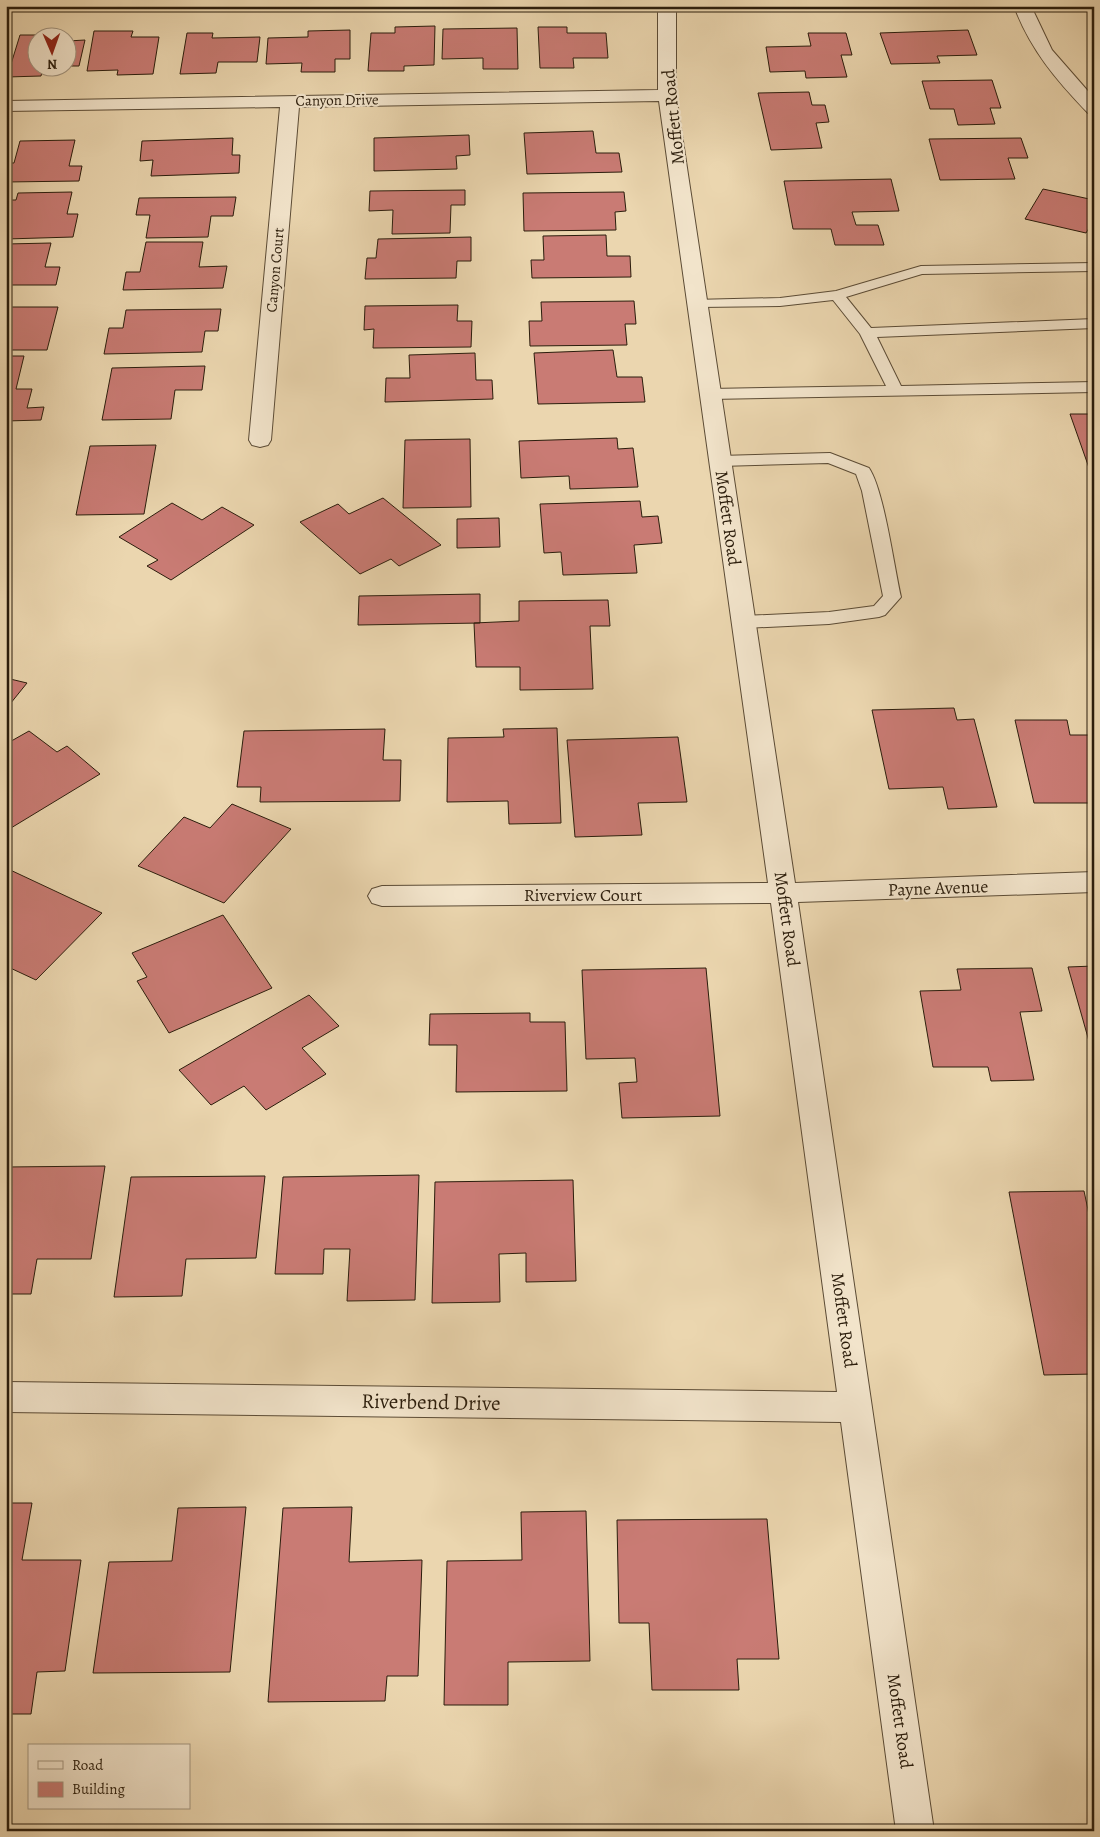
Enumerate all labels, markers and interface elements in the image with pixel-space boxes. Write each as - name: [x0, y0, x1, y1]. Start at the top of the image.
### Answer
- north arrow: [28, 28, 78, 78]
- text: N: [47, 55, 58, 74]
- street label: Moffett Road: [656, 68, 690, 166]
- street label: Canyon Drive: [295, 89, 379, 111]
- street label: Canyon Court: [261, 227, 289, 313]
- street label: Moffett Road: [709, 469, 747, 567]
- street label: Moffett Road: [768, 870, 806, 968]
- street label: Payne Avenue: [887, 874, 989, 902]
- street label: Riverview Court: [524, 883, 642, 907]
- street label: Moffett Road: [825, 1271, 863, 1369]
- street label: Riverbend Drive: [361, 1387, 501, 1417]
- street label: Moffett Road: [881, 1672, 919, 1770]
- legend: [28, 1744, 190, 1810]
- text: Road: [72, 1755, 104, 1775]
- text: Building: [72, 1779, 125, 1799]

